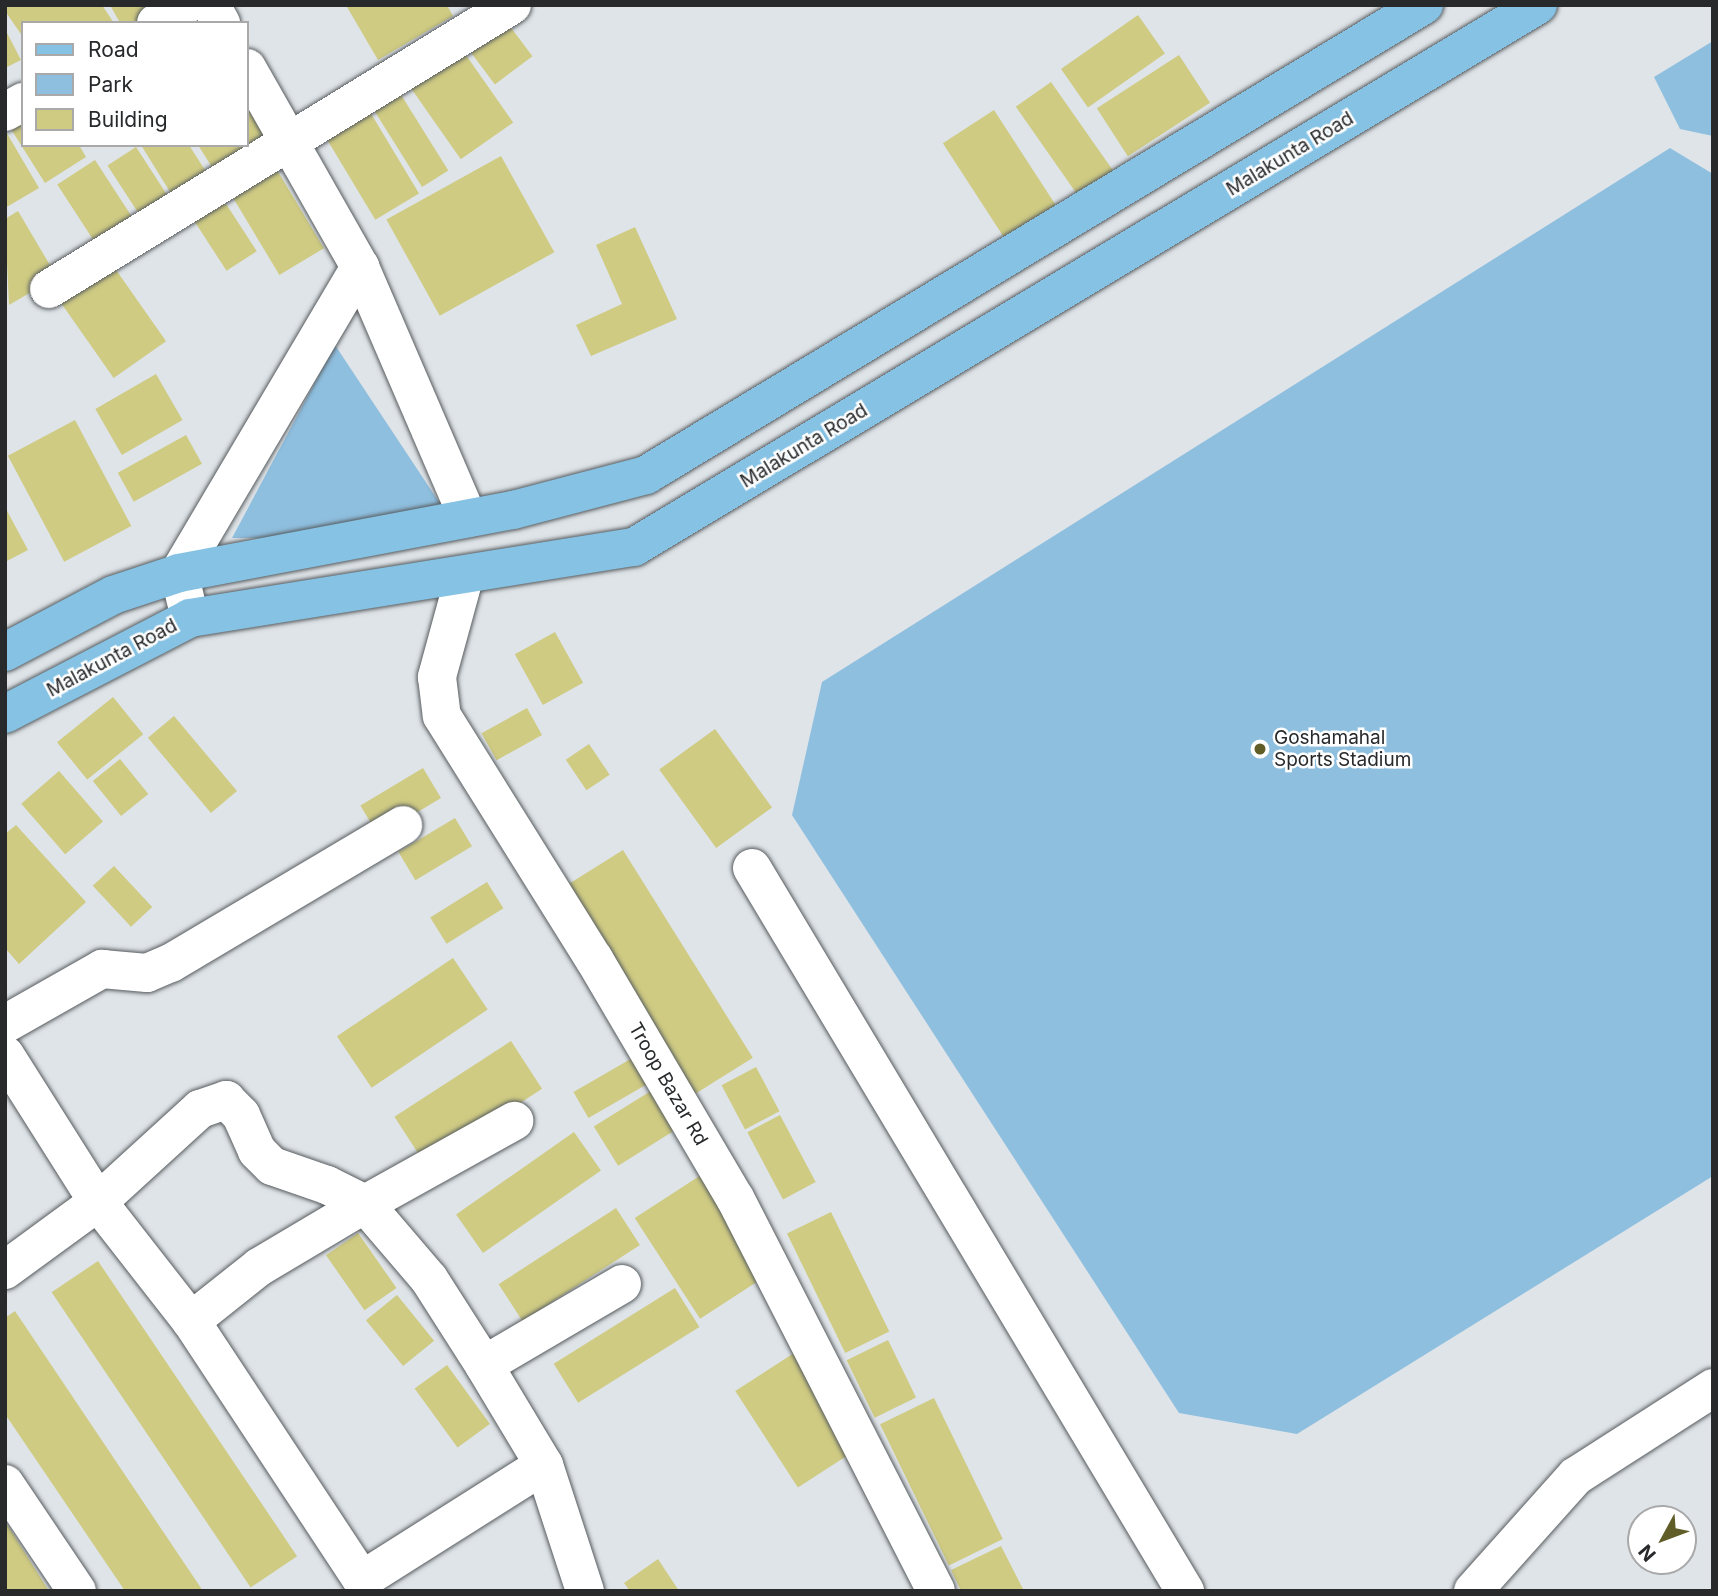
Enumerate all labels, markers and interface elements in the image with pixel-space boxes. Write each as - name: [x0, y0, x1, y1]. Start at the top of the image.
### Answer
- legend: [21, 21, 248, 147]
- text: Road: [88, 37, 139, 62]
- text: Park: [88, 72, 133, 97]
- text: Building: [88, 107, 168, 132]
- street label: Malakunta Road: [1222, 107, 1358, 201]
- street label: Malakunta Road: [736, 399, 872, 493]
- street label: Malakunta Road: [43, 614, 181, 702]
- place label: Goshamahal Sports Stadium: [1274, 727, 1411, 771]
- marker: Goshamahal Sports Stadium: [1252, 741, 1268, 757]
- street label: Troop Bazar Rd: [624, 1018, 712, 1150]
- north arrow: [1627, 1505, 1697, 1575]
- text: N: [1634, 1540, 1661, 1566]

